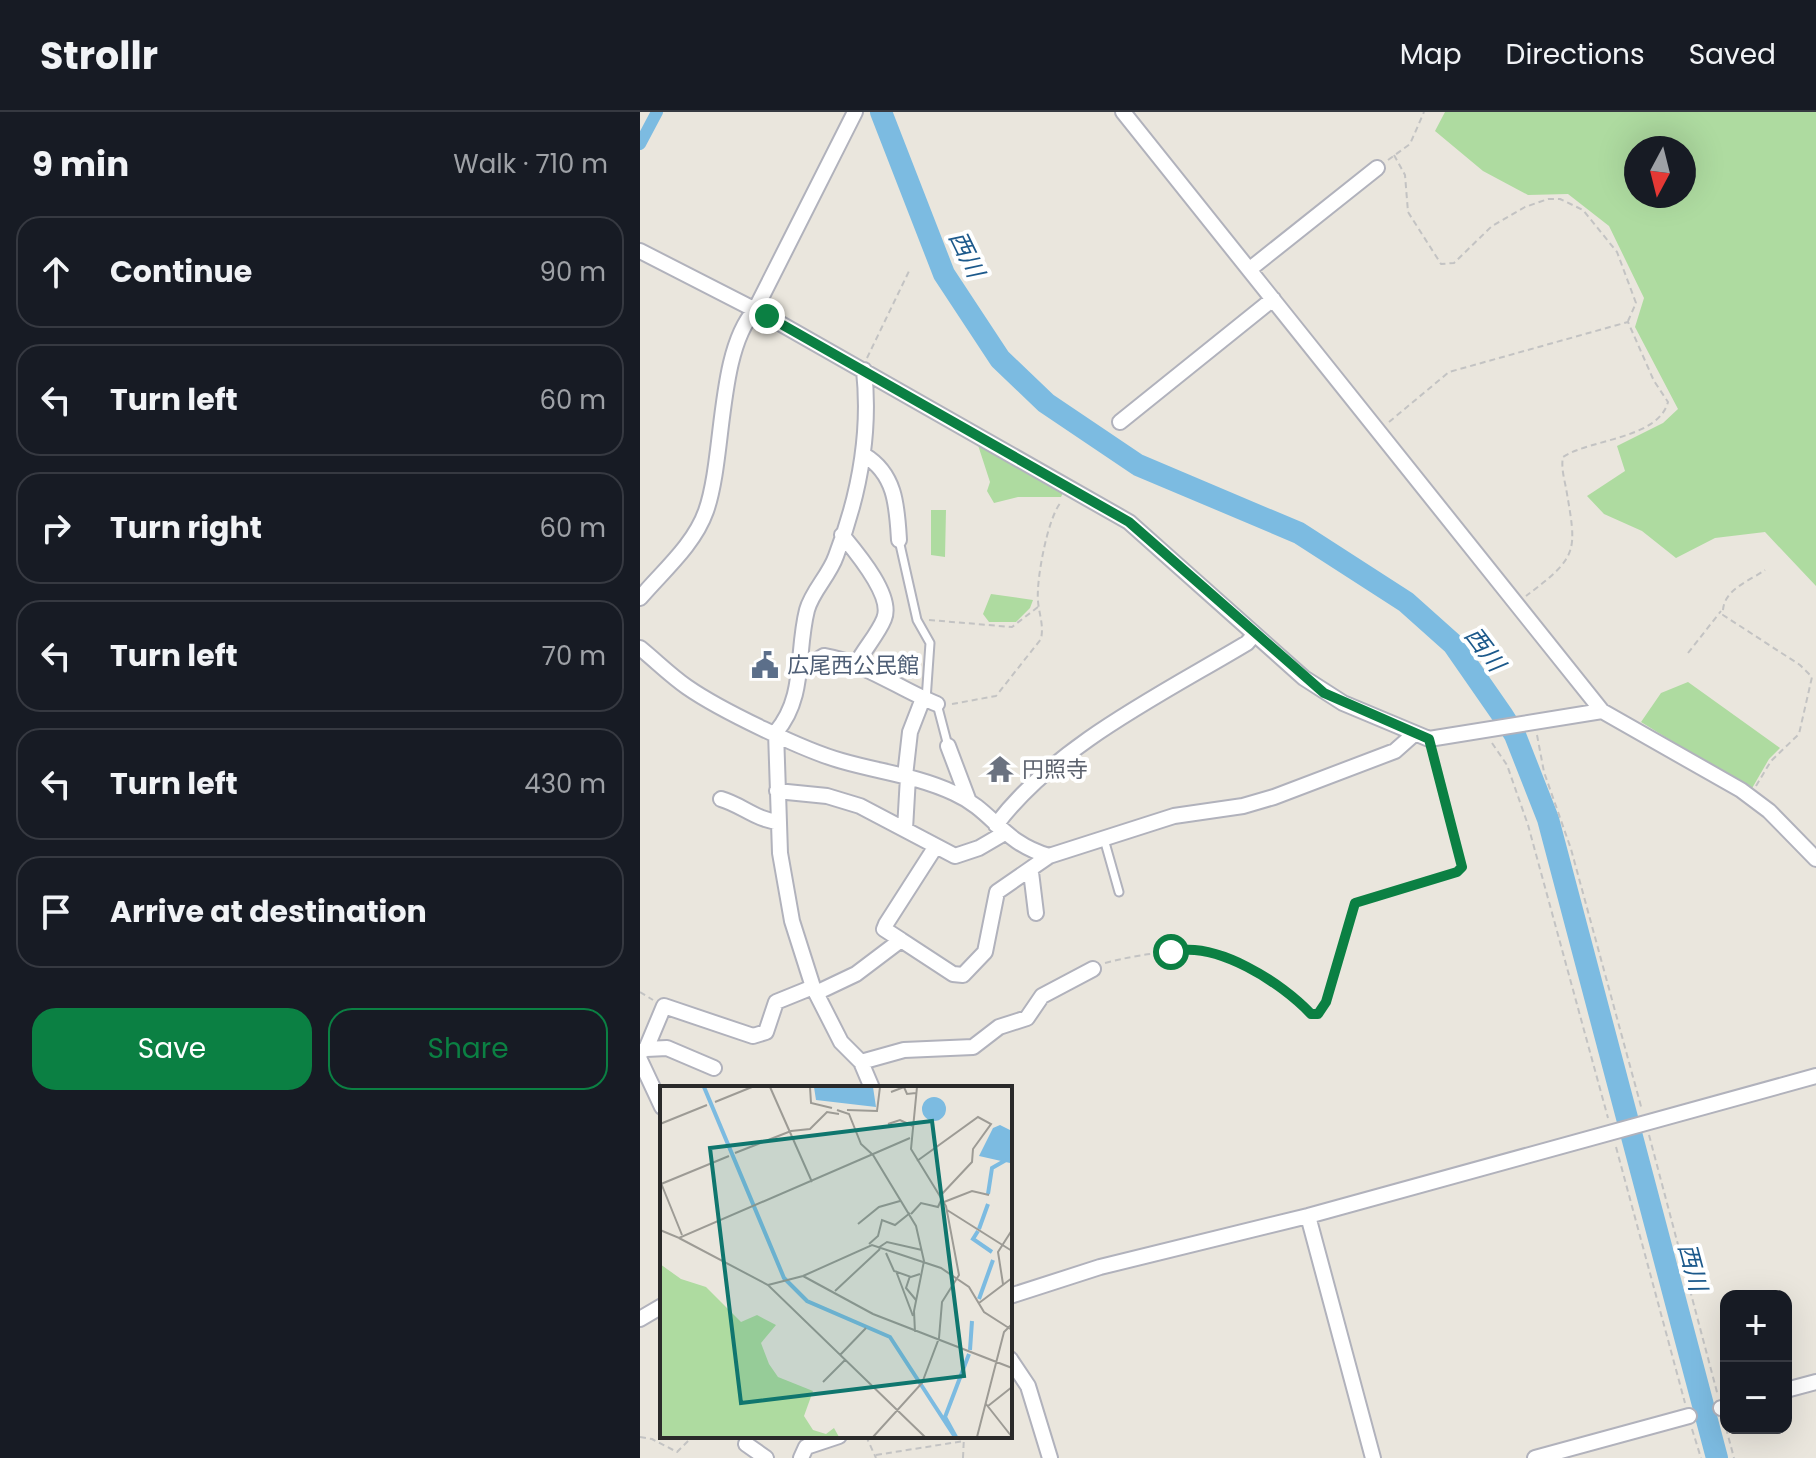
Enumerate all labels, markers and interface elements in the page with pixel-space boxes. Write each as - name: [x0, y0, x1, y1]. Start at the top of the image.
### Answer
- text: Strollr: [40, 29, 158, 82]
- text: Map: [1400, 35, 1462, 74]
- text: Directions: [1506, 35, 1645, 74]
- text: Saved: [1689, 35, 1776, 74]
- north arrow: [1624, 136, 1696, 208]
- text: 9 min: [32, 140, 129, 188]
- text: Walk · 710 m: [453, 146, 608, 182]
- water label: 西川: [942, 225, 994, 286]
- icon: ahead: [34, 250, 78, 294]
- text: Continue: [110, 250, 252, 293]
- text: 90 m: [540, 254, 606, 290]
- route end: [749, 298, 785, 334]
- icon: left: [34, 378, 78, 422]
- text: Turn left: [110, 378, 238, 421]
- text: 60 m: [539, 382, 606, 418]
- icon: right: [34, 506, 78, 550]
- text: Turn right: [110, 506, 262, 549]
- text: 60 m: [539, 510, 606, 546]
- water label: 西川: [1457, 620, 1514, 680]
- icon: left: [34, 634, 78, 678]
- text: Turn left: [110, 634, 238, 677]
- text: 70 m: [542, 638, 606, 674]
- public building icon: 広尾西公民館: [750, 650, 780, 680]
- place label: 広尾西公民館: [787, 650, 919, 681]
- temple icon: 円照寺: [985, 754, 1015, 784]
- place label: 円照寺: [1022, 754, 1088, 785]
- icon: left: [34, 762, 78, 806]
- text: Turn left: [110, 762, 238, 805]
- text: 430 m: [524, 766, 606, 802]
- icon: arrive: [34, 890, 78, 934]
- text: Arrive at destination: [110, 890, 427, 933]
- route start: [1153, 934, 1189, 970]
- button: Save: [32, 1008, 312, 1090]
- button: Share: [328, 1008, 608, 1090]
- inset map: [660, 1086, 1012, 1438]
- water label: 西川: [1671, 1240, 1716, 1297]
- map controls: [1720, 1290, 1792, 1434]
- button: +: [1720, 1290, 1792, 1362]
- button: −: [1720, 1362, 1792, 1434]

